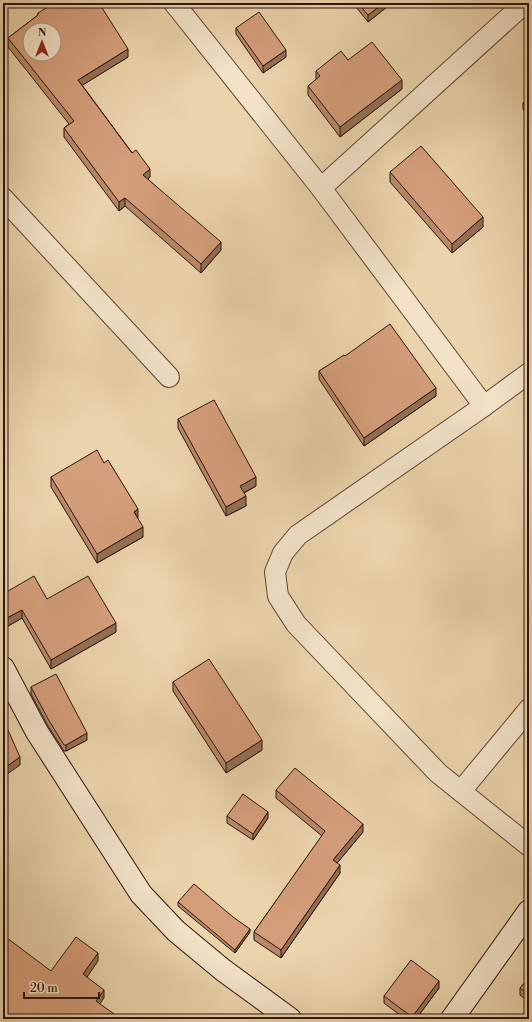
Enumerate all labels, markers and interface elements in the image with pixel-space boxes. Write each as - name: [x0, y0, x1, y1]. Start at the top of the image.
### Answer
- north arrow: [22, 22, 62, 62]
- text: N: [38, 26, 47, 40]
- scale bar: [24, 974, 99, 1000]
- text: 20 m: [30, 981, 58, 996]

